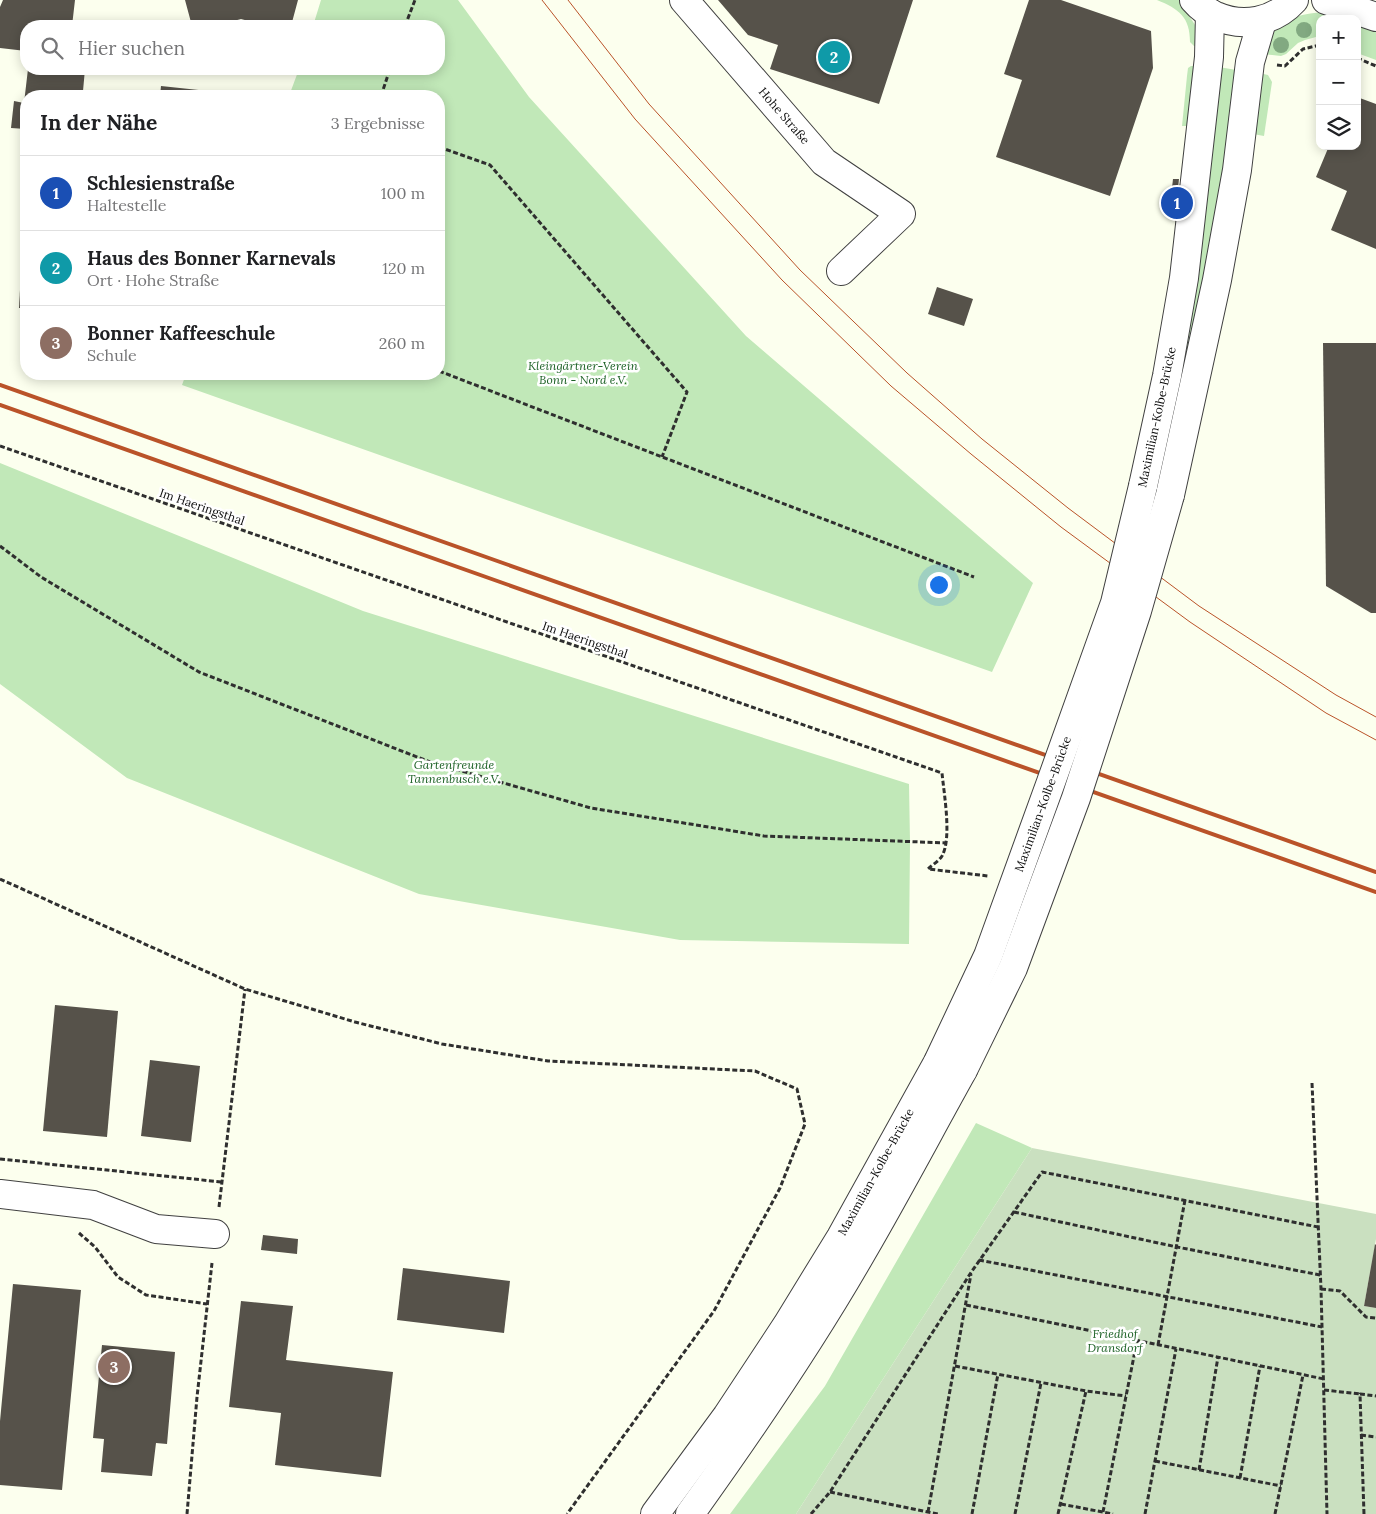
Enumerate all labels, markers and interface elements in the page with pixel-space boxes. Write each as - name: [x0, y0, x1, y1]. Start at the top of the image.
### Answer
- map controls: [1316, 15, 1361, 150]
- button: +: [1316, 15, 1361, 60]
- search box: [20, 20, 445, 75]
- icon: search: [38, 34, 66, 62]
- text: Hier suchen: [78, 36, 185, 60]
- pin: 2: [818, 38, 850, 76]
- button: −: [1316, 60, 1361, 105]
- street label: Hohe Straße: [756, 84, 813, 148]
- button: layers: [1316, 105, 1361, 150]
- text: In der Nähe: [40, 109, 157, 136]
- text: 3 Ergebnisse: [331, 113, 425, 133]
- text: Schlesienstraße: [87, 171, 235, 195]
- text: 1: [53, 183, 59, 203]
- text: 100 m: [381, 183, 425, 203]
- pin: 1: [1161, 184, 1193, 222]
- text: Haltestelle: [87, 195, 166, 215]
- text: Haus des Bonner Karnevals: [87, 246, 336, 270]
- text: 2: [52, 258, 60, 278]
- text: 120 m: [382, 258, 425, 278]
- text: Ort · Hohe Straße: [87, 270, 219, 290]
- text: Bonner Kaffeeschule: [87, 321, 275, 345]
- text: 3: [52, 333, 60, 353]
- text: 260 m: [379, 333, 425, 353]
- text: Schule: [87, 345, 137, 365]
- street label: Maximilian-Kolbe-Brücke: [1134, 345, 1179, 489]
- park label: Kleingärtner-Verein Bonn - Nord e.V.: [528, 358, 639, 387]
- street label: Im Haeringsthal: [158, 485, 247, 528]
- your location: [926, 572, 952, 598]
- street label: Im Haeringsthal: [541, 618, 630, 661]
- street label: Maximilian-Kolbe-Brücke: [1011, 733, 1074, 874]
- park label: Gartenfreunde Tannenbusch e.V.: [408, 757, 500, 786]
- street label: Maximilian-Kolbe-Brücke: [834, 1105, 917, 1238]
- park label: Friedhof Dransdorf: [1087, 1326, 1144, 1355]
- pin: 3: [98, 1348, 130, 1386]

